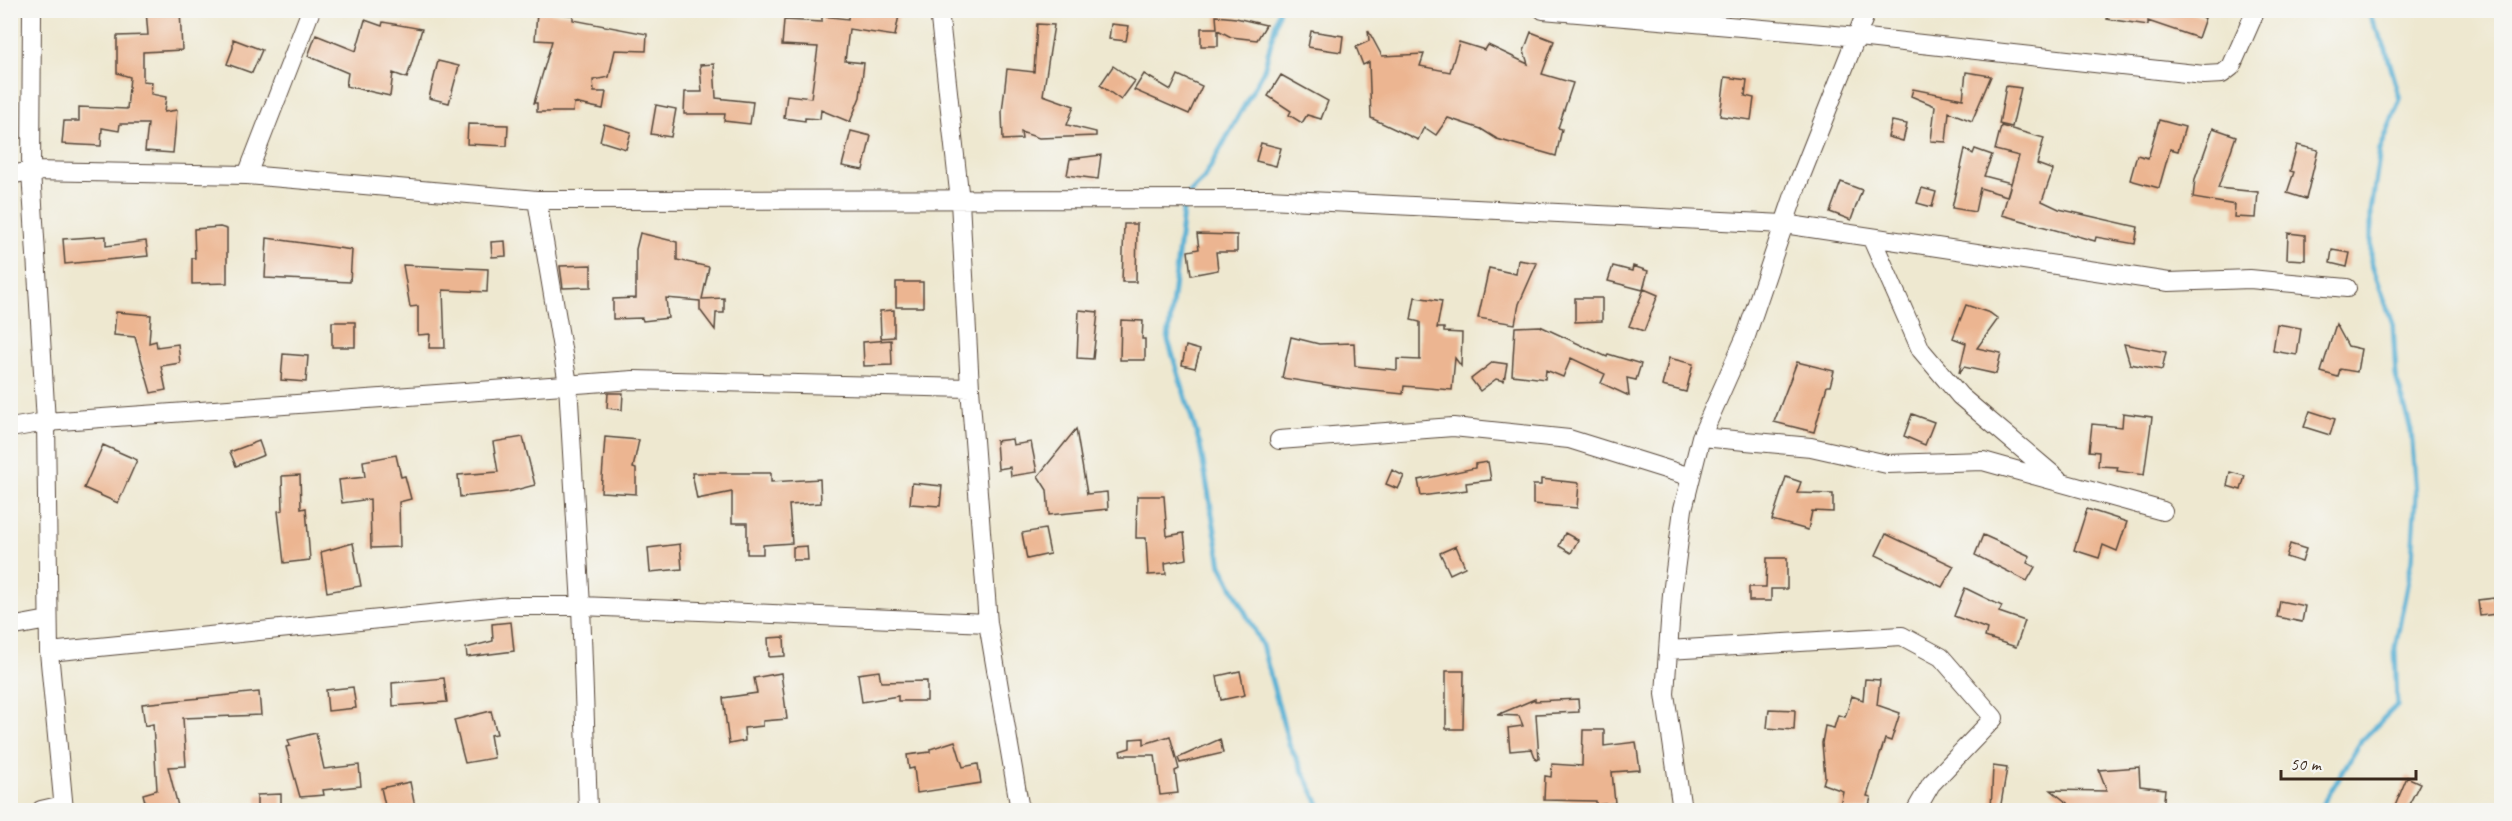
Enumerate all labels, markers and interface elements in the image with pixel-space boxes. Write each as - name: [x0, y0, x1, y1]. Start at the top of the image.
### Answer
- scale bar: [2281, 743, 2416, 781]
- text: 50 m: [2290, 753, 2323, 775]

